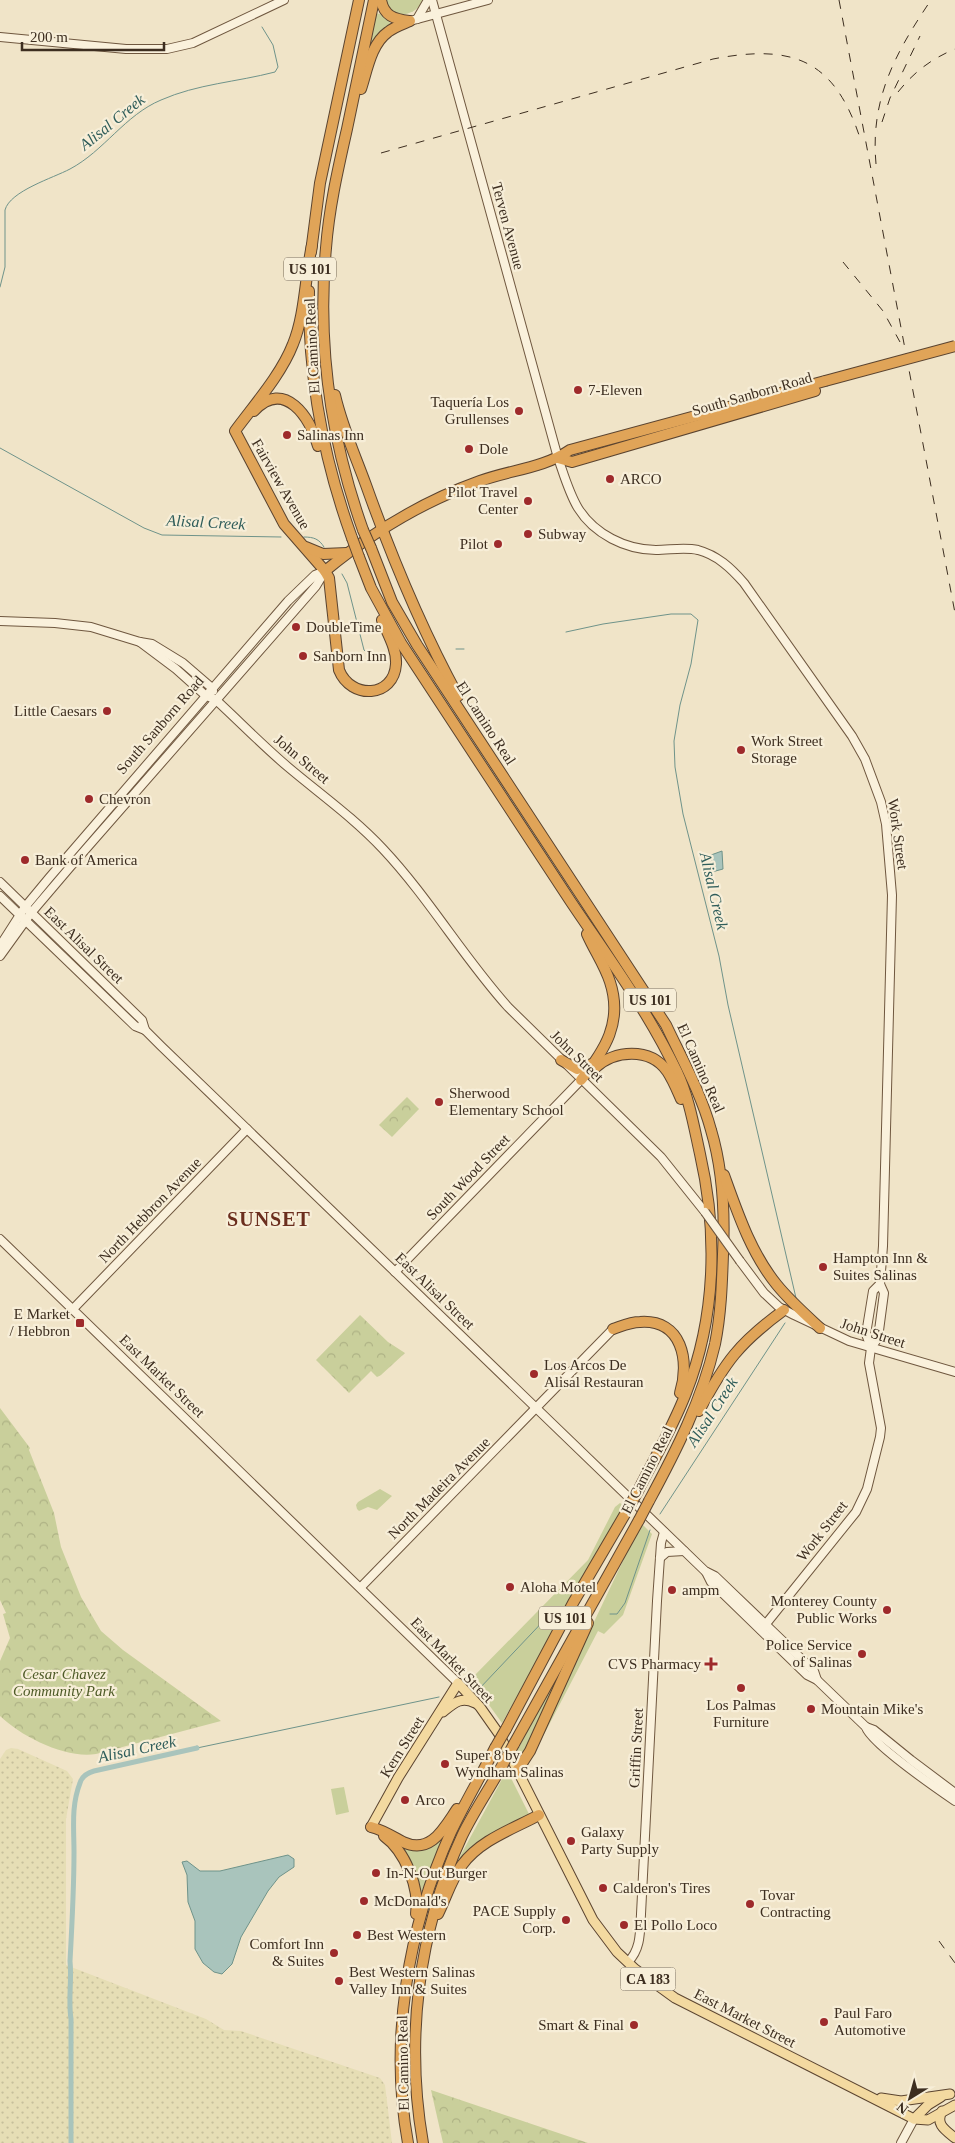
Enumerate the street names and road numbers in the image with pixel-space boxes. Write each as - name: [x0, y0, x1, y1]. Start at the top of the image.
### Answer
- street label: Terven Avenue: [489, 181, 527, 272]
- road number: US 101: [284, 258, 336, 280]
- street label: El Camino Real: [302, 298, 322, 394]
- street label: South Sanborn Road: [690, 369, 814, 419]
- street label: Fairview Avenue: [249, 436, 314, 532]
- street label: South Sanborn Road: [113, 673, 207, 777]
- street label: El Camino Real: [453, 678, 519, 768]
- street label: John Street: [271, 731, 333, 787]
- street label: Work Street: [885, 797, 911, 871]
- street label: East Alisal Street: [41, 903, 127, 987]
- road number: US 101: [624, 988, 676, 1012]
- street label: El Camino Real: [674, 1021, 728, 1115]
- street label: John Street: [547, 1027, 607, 1086]
- street label: South Wood Street: [423, 1130, 513, 1223]
- street label: North Hebbron Avenue: [96, 1154, 205, 1266]
- street label: East Alisal Street: [392, 1249, 478, 1333]
- street label: John Street: [839, 1315, 908, 1351]
- street label: East Market Street: [116, 1331, 208, 1421]
- street label: El Camino Real: [618, 1424, 676, 1516]
- street label: North Madeira Avenue: [385, 1434, 493, 1542]
- street label: Work Street: [794, 1497, 851, 1564]
- road number: US 101: [539, 1606, 591, 1630]
- street label: East Market Street: [407, 1614, 497, 1706]
- street label: Griffin Street: [626, 1707, 646, 1788]
- street label: Kern Street: [377, 1713, 427, 1780]
- road number: CA 183: [620, 1968, 676, 1990]
- street label: East Market Street: [692, 1986, 799, 2051]
- street label: El Camino Real: [394, 2015, 412, 2111]

